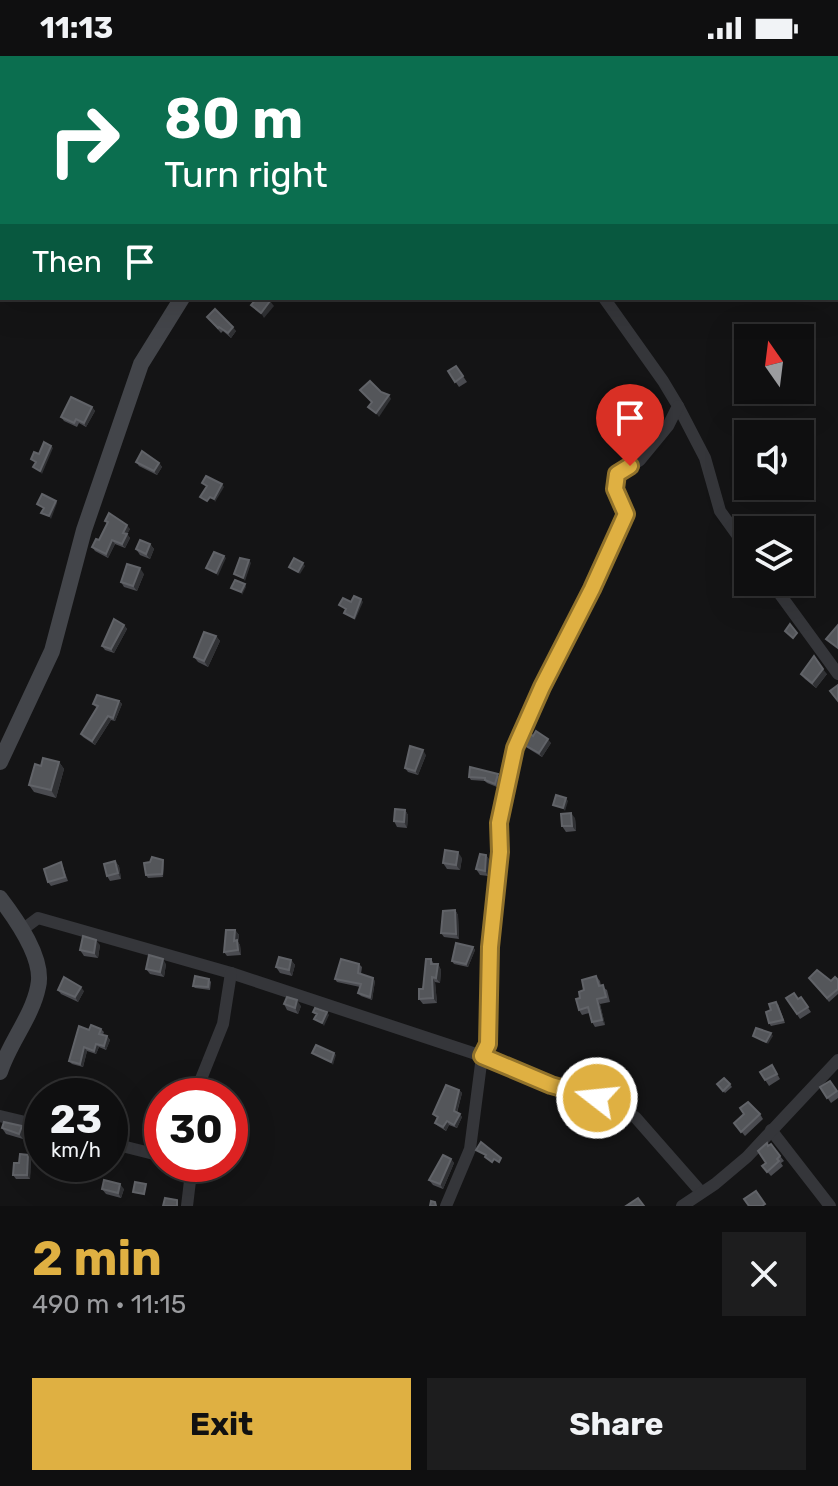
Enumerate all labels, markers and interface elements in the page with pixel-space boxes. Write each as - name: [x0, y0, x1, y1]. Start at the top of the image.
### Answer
- text: 11:13: [40, 10, 113, 46]
- text: 80 m: [164, 86, 303, 152]
- icon: right: [32, 88, 136, 192]
- text: Turn right: [164, 153, 328, 196]
- icon: arrive: [118, 240, 162, 284]
- text: Then: [32, 244, 102, 280]
- north arrow: [734, 324, 814, 404]
- map controls: [734, 324, 814, 596]
- pin: [596, 384, 664, 466]
- icon: arrive: [608, 396, 652, 440]
- button: sound: [734, 420, 814, 500]
- button: layers: [734, 516, 814, 596]
- position arrow: [555, 1056, 639, 1140]
- speed limit sign: 30: [144, 1078, 248, 1182]
- text: 23: [50, 1096, 102, 1143]
- text: km/h: [51, 1138, 101, 1162]
- text: 2 min: [32, 1230, 162, 1287]
- button: close: [722, 1232, 806, 1316]
- text: 490 m · 11:15: [32, 1289, 186, 1320]
- button: Exit: [32, 1378, 411, 1470]
- button: Share: [427, 1378, 806, 1470]

